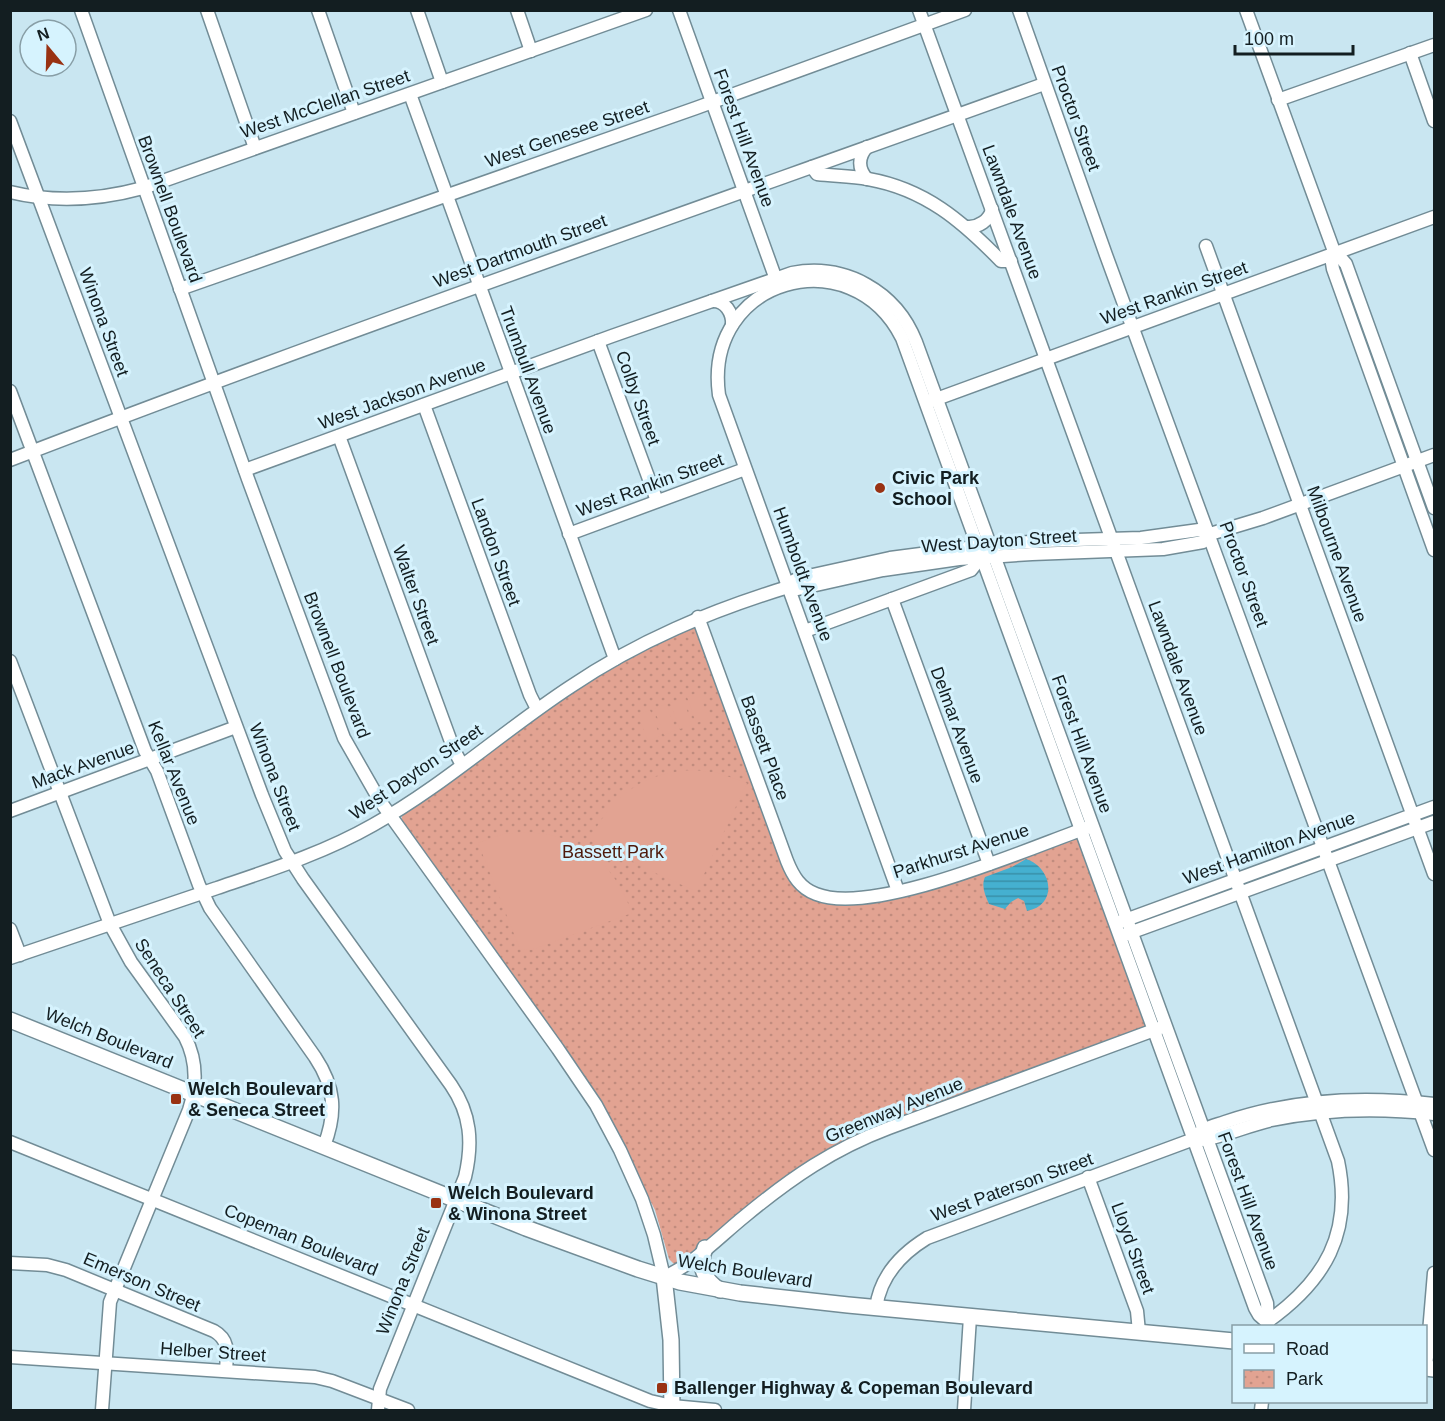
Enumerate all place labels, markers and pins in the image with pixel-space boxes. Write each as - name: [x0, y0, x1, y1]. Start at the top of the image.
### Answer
- place label: Civic Park School: [892, 468, 980, 509]
- marker: Civic Park School: [873, 481, 887, 495]
- place label: Welch Boulevard & Seneca Street: [188, 1079, 334, 1120]
- marker: Welch Boulevard & Seneca Street: [169, 1092, 183, 1106]
- place label: Welch Boulevard & Winona Street: [448, 1183, 594, 1224]
- marker: Welch Boulevard & Winona Street: [429, 1196, 443, 1210]
- place label: Ballenger Highway & Copeman Boulevard: [674, 1378, 1033, 1398]
- marker: Ballenger Highway & Copeman Boulevard: [655, 1381, 669, 1395]

